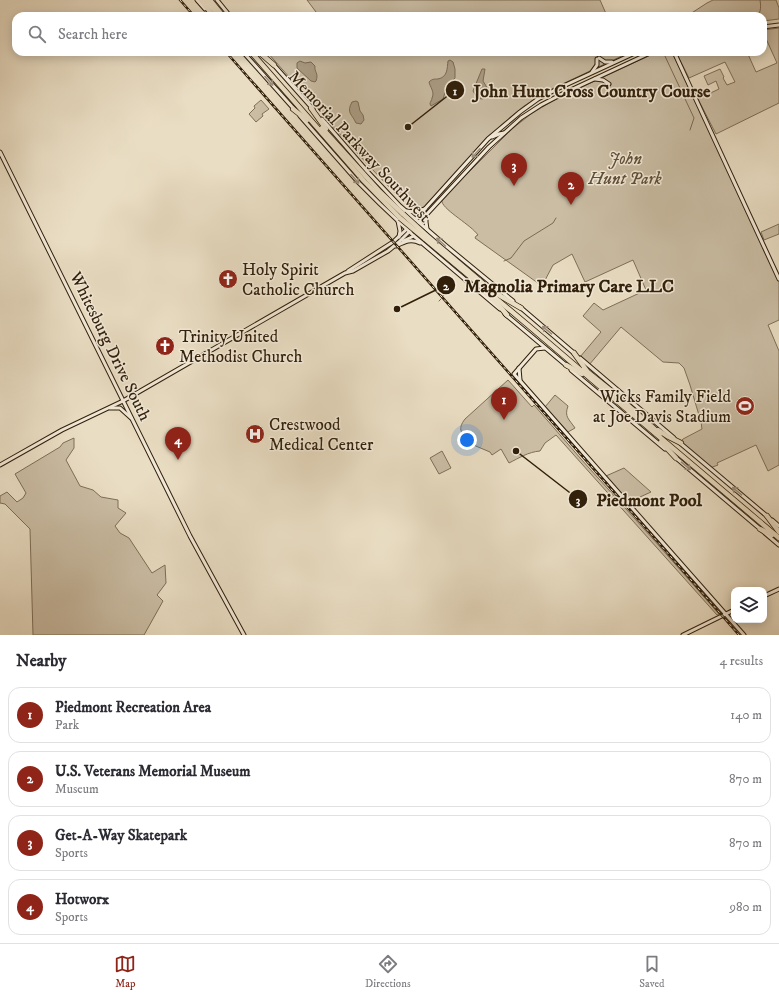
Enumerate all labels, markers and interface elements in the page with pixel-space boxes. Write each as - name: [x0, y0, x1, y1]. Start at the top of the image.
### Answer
- search box: [12, 12, 767, 56]
- icon: search: [26, 23, 48, 45]
- text: Search here: [58, 25, 127, 44]
- street label: Memorial Parkway Southwest: [283, 66, 436, 228]
- callout: John Hunt Cross Country Course: [445, 75, 718, 105]
- one-way arrow: [265, 76, 274, 86]
- text: John Hunt Cross Country Course: [471, 81, 711, 103]
- text: 1: [453, 84, 458, 99]
- one-way arrow: [471, 148, 480, 159]
- park label: John Hunt Park: [587, 148, 663, 190]
- pin: 3: [501, 153, 527, 186]
- pin: 2: [558, 172, 584, 205]
- one-way arrow: [350, 174, 360, 184]
- one-way arrow: [436, 237, 447, 246]
- place label: Holy Spirit Catholic Church: [242, 259, 354, 301]
- street label: Whitesburg Drive South: [64, 267, 156, 425]
- church icon: Holy Spirit Catholic Church: [217, 268, 239, 290]
- callout: Magnolia Primary Care LLC: [436, 270, 682, 300]
- text: Magnolia Primary Care LLC: [464, 276, 674, 298]
- text: 2: [443, 279, 450, 294]
- place label: Trinity United Methodist Church: [179, 326, 302, 368]
- one-way arrow: [542, 326, 553, 335]
- church icon: Trinity United Methodist Church: [154, 335, 176, 357]
- place label: Wicks Family Field at Joe Davis Stadium: [593, 386, 732, 428]
- pin: 1: [491, 387, 517, 420]
- sports icon: Wicks Family Field at Joe Davis Stadium: [734, 395, 756, 417]
- place label: Crestwood Medical Center: [269, 414, 374, 456]
- hospital icon: Crestwood Medical Center: [244, 423, 266, 445]
- pin: 4: [165, 427, 191, 460]
- your location: [457, 430, 477, 450]
- one-way arrow: [680, 462, 691, 471]
- callout: Piedmont Pool: [568, 484, 710, 514]
- one-way arrow: [732, 487, 743, 496]
- text: Piedmont Pool: [596, 490, 702, 512]
- text: 3: [576, 493, 581, 508]
- map controls: [731, 587, 767, 623]
- button: layers: [731, 587, 767, 623]
- text: Nearby: [16, 650, 66, 672]
- text: 4 results: [720, 653, 763, 669]
- text: Piedmont Recreation Area: [55, 698, 211, 717]
- text: 1: [28, 707, 32, 723]
- text: 140 m: [730, 707, 762, 723]
- text: Park: [55, 717, 79, 733]
- text: U.S. Veterans Memorial Museum: [55, 762, 250, 781]
- text: 2: [27, 771, 33, 787]
- text: 870 m: [729, 771, 762, 787]
- text: Museum: [55, 781, 99, 797]
- text: Get-A-Way Skatepark: [55, 826, 187, 845]
- text: 3: [28, 835, 32, 851]
- text: 870 m: [729, 835, 762, 851]
- text: Sports: [55, 845, 88, 861]
- text: Hotworx: [55, 890, 109, 909]
- text: 4: [26, 899, 34, 915]
- text: 980 m: [729, 899, 762, 915]
- text: Sports: [55, 909, 88, 925]
- tab: Map: [114, 953, 136, 991]
- tab: Directions: [365, 953, 411, 991]
- tab: Saved: [639, 953, 665, 991]

